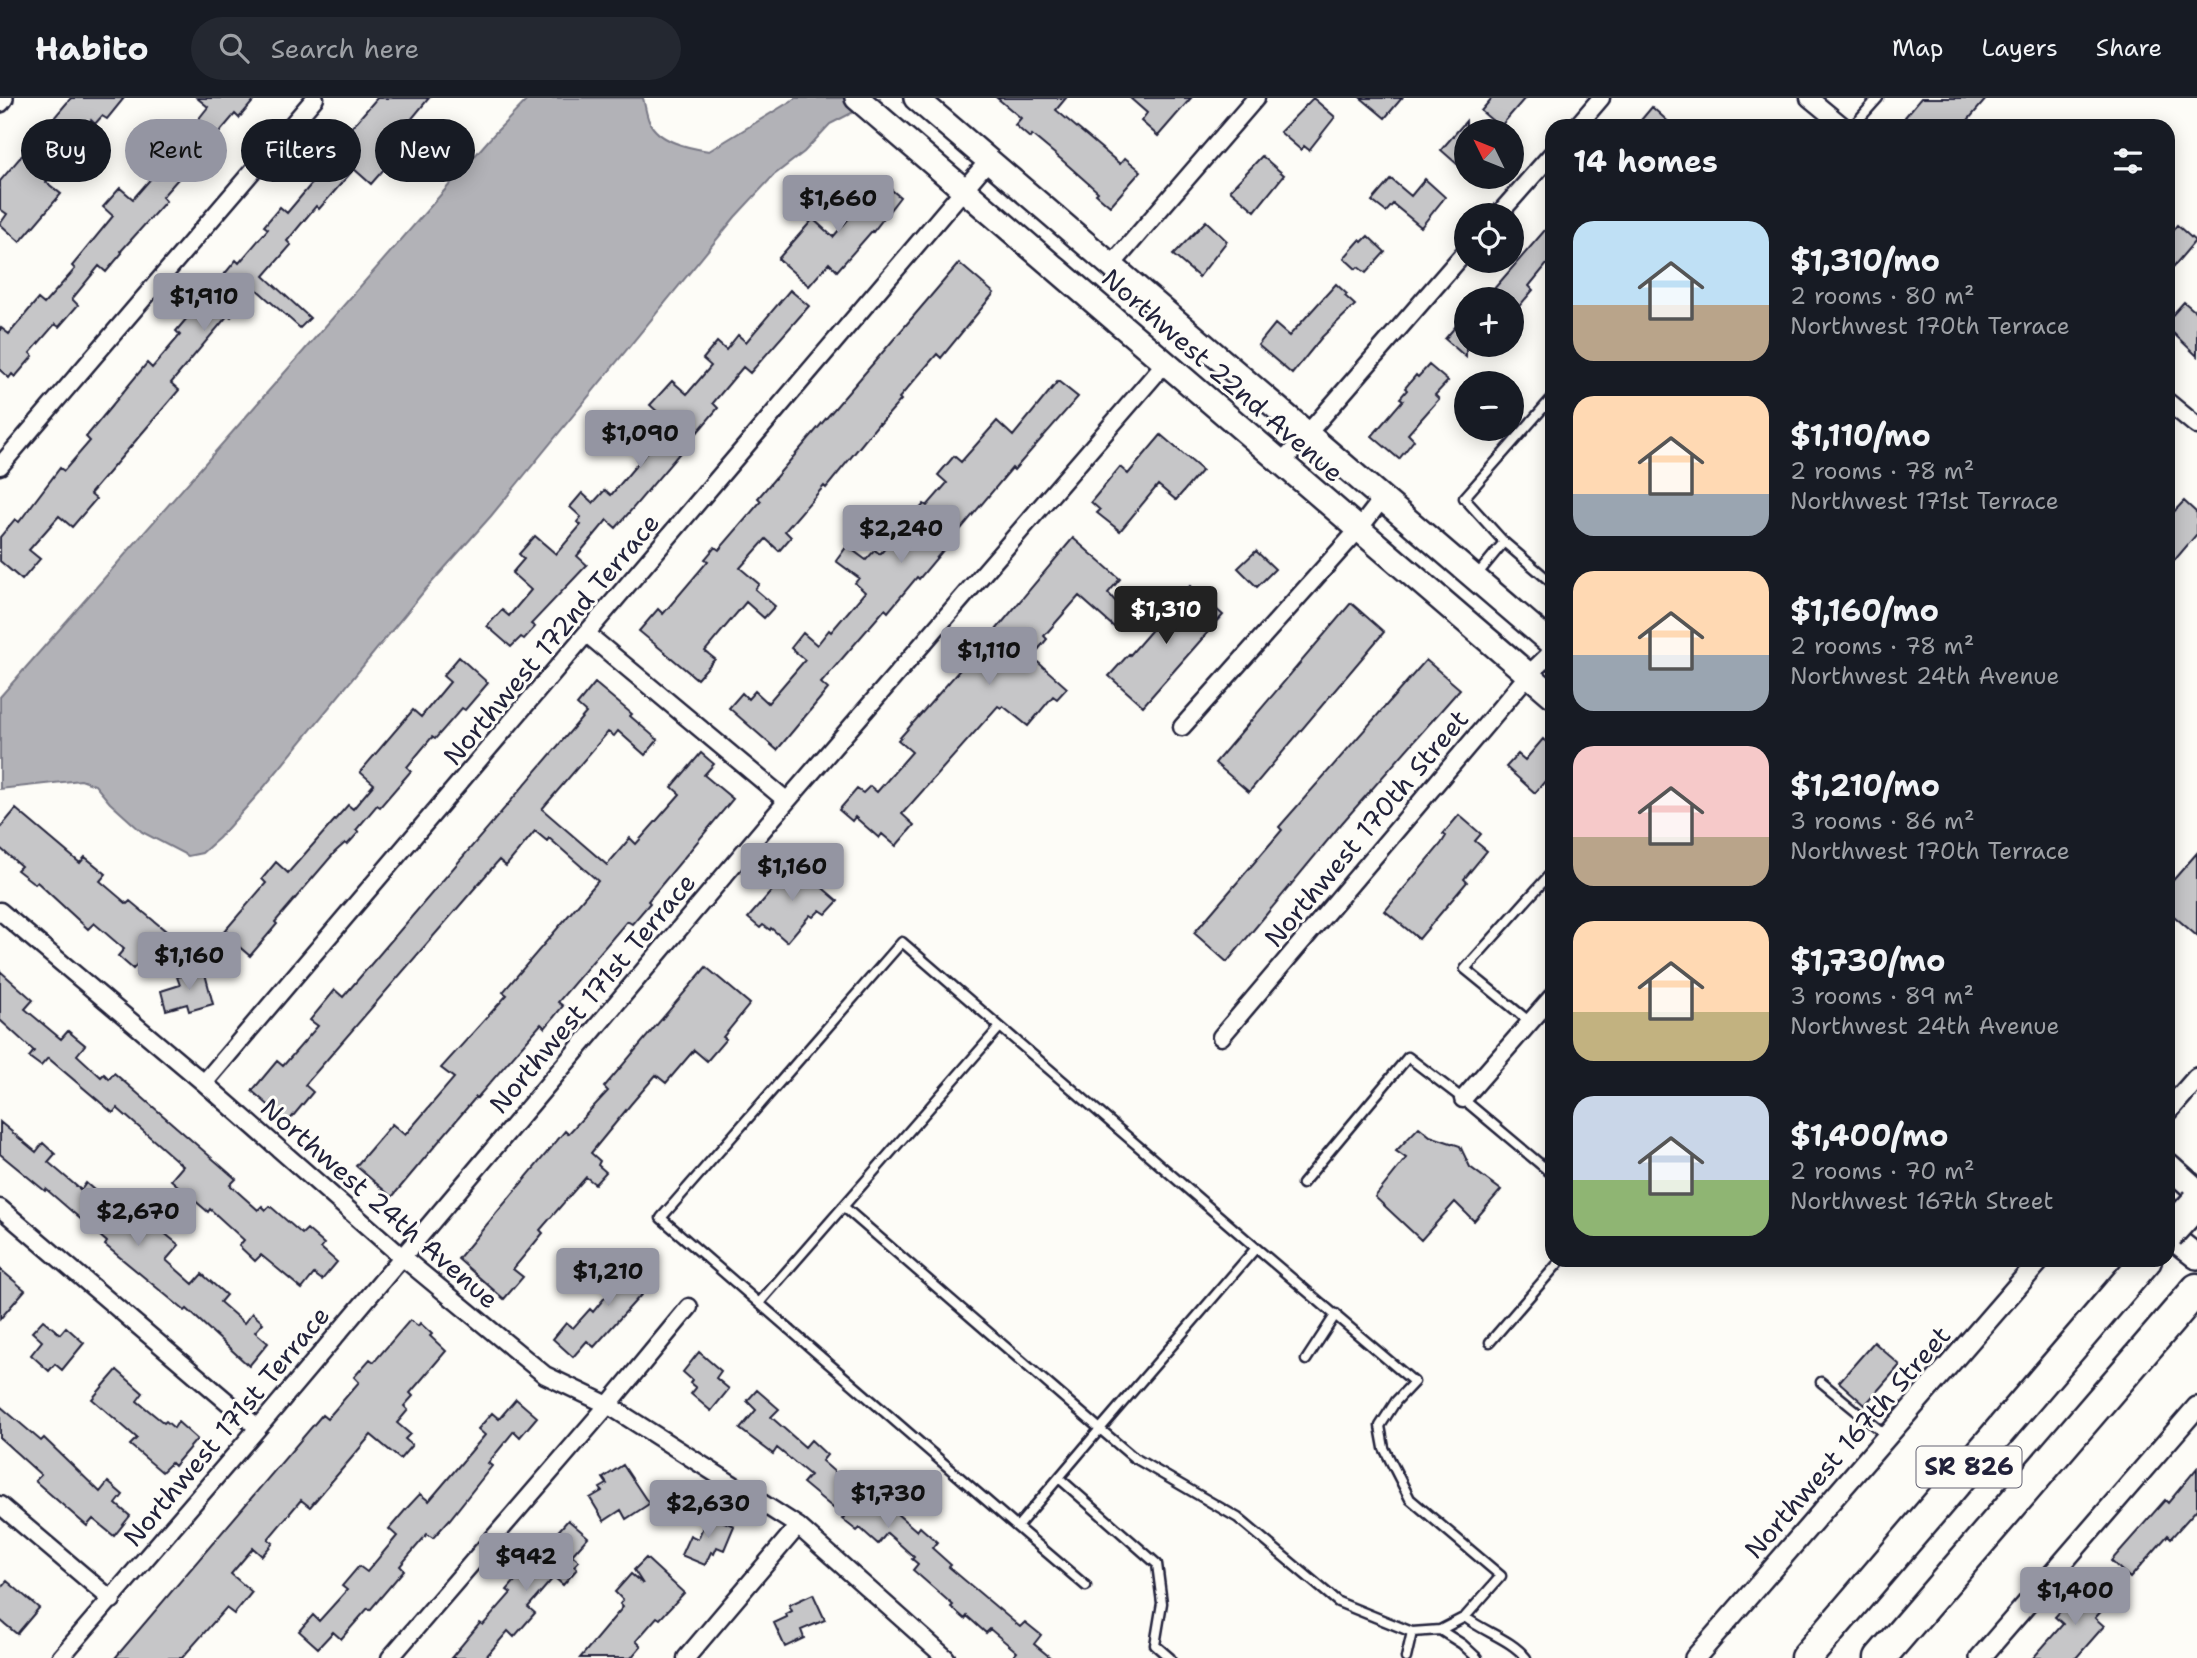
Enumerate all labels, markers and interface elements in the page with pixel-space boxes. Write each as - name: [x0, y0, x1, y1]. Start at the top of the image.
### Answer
- search box: [191, 17, 681, 80]
- text: Habito: [35, 26, 149, 71]
- icon: search: [215, 29, 253, 67]
- text: Search here: [271, 31, 419, 66]
- text: Map: [1892, 32, 1943, 64]
- text: Layers: [1981, 32, 2058, 64]
- text: Share: [2096, 32, 2162, 64]
- chip: Buy: [21, 119, 111, 182]
- chip: Rent: [125, 119, 227, 182]
- chip: Filters: [241, 119, 361, 182]
- chip: New: [375, 119, 475, 182]
- north arrow: [1454, 119, 1524, 189]
- map controls: [1454, 119, 1524, 441]
- text: 14 homes: [1573, 141, 1718, 182]
- icon: filters: [2109, 142, 2147, 180]
- pin: $1,660: [781, 176, 895, 235]
- text: $1,660: [799, 183, 877, 213]
- button: locate: [1454, 203, 1524, 273]
- text: $1,310/mo: [1790, 240, 1940, 281]
- icon: home: [1629, 249, 1713, 333]
- street label: Northwest 22nd Avenue: [1095, 260, 1351, 490]
- pin: $1,910: [147, 274, 261, 333]
- text: $1,910: [169, 281, 239, 311]
- text: 2 rooms · 80 m²: [1790, 281, 1975, 311]
- button: +: [1454, 287, 1524, 357]
- text: Northwest 170th Terrace: [1790, 311, 2070, 341]
- button: −: [1454, 371, 1524, 441]
- pin: $1,090: [583, 410, 697, 470]
- text: $1,110/mo: [1790, 415, 1931, 456]
- text: $1,090: [601, 418, 679, 448]
- icon: home: [1629, 424, 1713, 508]
- text: 2 rooms · 78 m²: [1790, 456, 1974, 486]
- text: Northwest 171st Terrace: [1790, 486, 2059, 516]
- pin: $2,240: [844, 505, 958, 565]
- street label: Northwest 172nd Terrace: [435, 506, 667, 772]
- text: $2,240: [859, 513, 943, 543]
- pin: $1,310: [1109, 587, 1223, 646]
- text: $1,160/mo: [1790, 590, 1939, 631]
- text: $1,310: [1130, 594, 1202, 624]
- icon: home: [1629, 599, 1713, 683]
- pin: $1,110: [932, 628, 1046, 687]
- text: 2 rooms · 78 m²: [1790, 631, 1974, 661]
- text: $1,110: [957, 635, 1021, 665]
- text: Northwest 24th Avenue: [1790, 661, 2059, 691]
- street label: Northwest 170th Street: [1256, 702, 1476, 954]
- text: $1,210/mo: [1790, 765, 1940, 806]
- icon: home: [1629, 774, 1713, 858]
- text: 3 rooms · 86 m²: [1790, 806, 1975, 836]
- text: Northwest 170th Terrace: [1790, 836, 2070, 866]
- pin: $1,160: [735, 844, 849, 903]
- text: $1,160: [757, 851, 827, 881]
- street label: Northwest 171st Terrace: [481, 865, 703, 1121]
- pin: $1,160: [132, 932, 246, 992]
- text: $1,160: [154, 940, 224, 970]
- text: $1,730/mo: [1790, 940, 1946, 981]
- icon: home: [1629, 949, 1713, 1033]
- text: 3 rooms · 89 m²: [1790, 981, 1974, 1011]
- text: Northwest 24th Avenue: [1790, 1011, 2059, 1041]
- street label: Northwest 24th Avenue: [254, 1090, 506, 1316]
- text: $1,400/mo: [1790, 1115, 1948, 1156]
- icon: home: [1629, 1124, 1713, 1208]
- text: 2 rooms · 70 m²: [1790, 1156, 1975, 1186]
- text: Northwest 167th Street: [1790, 1186, 2053, 1216]
- pin: $2,670: [81, 1188, 195, 1248]
- text: $2,670: [96, 1196, 180, 1226]
- pin: $1,210: [551, 1248, 665, 1308]
- text: $1,210: [572, 1256, 644, 1286]
- street label: Northwest 171st Terrace: [115, 1298, 337, 1554]
- street label: Northwest 167th Street: [1736, 1318, 1958, 1566]
- road number: SR 826: [1916, 1447, 2022, 1488]
- pin: $1,730: [831, 1470, 945, 1530]
- text: $1,730: [850, 1478, 926, 1508]
- pin: $2,630: [651, 1480, 765, 1540]
- text: $2,630: [666, 1488, 750, 1518]
- pin: $942: [485, 1534, 567, 1593]
- text: $942: [495, 1541, 557, 1571]
- pin: $1,400: [2018, 1568, 2132, 1627]
- text: $1,400: [2036, 1575, 2114, 1605]

